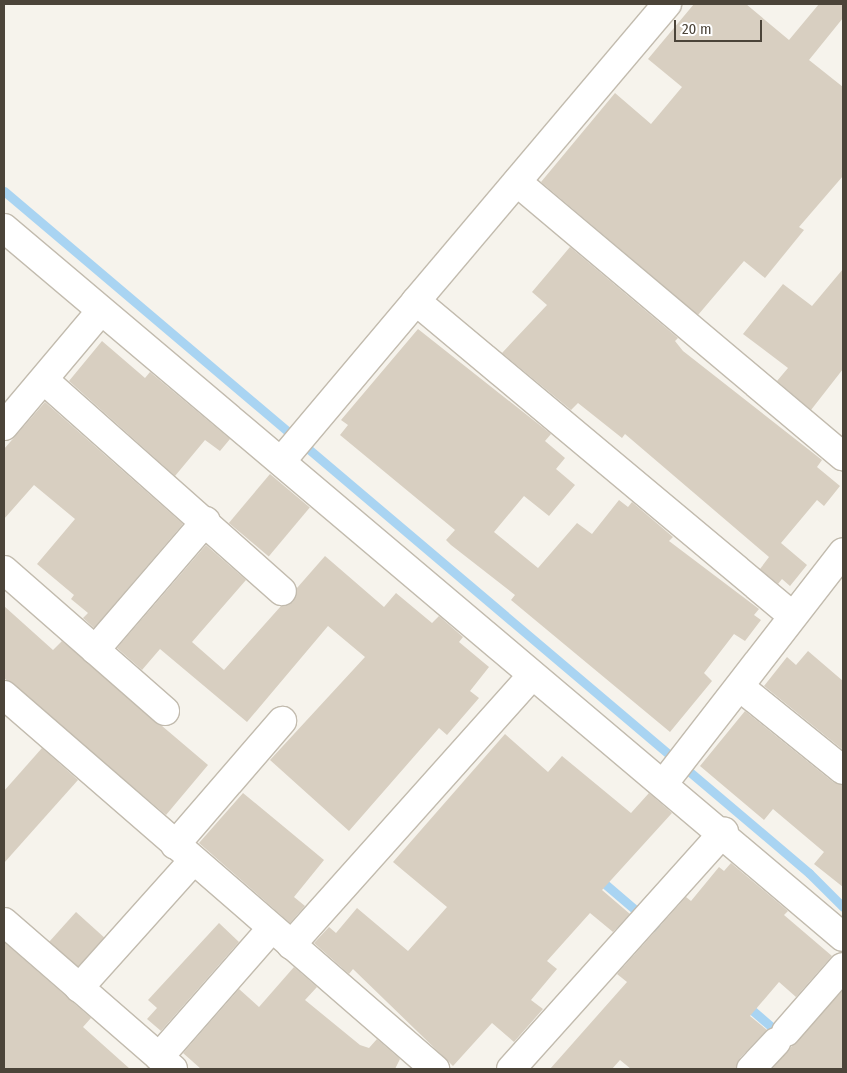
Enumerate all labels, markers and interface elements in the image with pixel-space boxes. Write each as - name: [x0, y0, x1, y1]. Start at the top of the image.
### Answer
- scale bar: [677, 10, 764, 42]
- text: 20 m: [682, 20, 712, 38]

